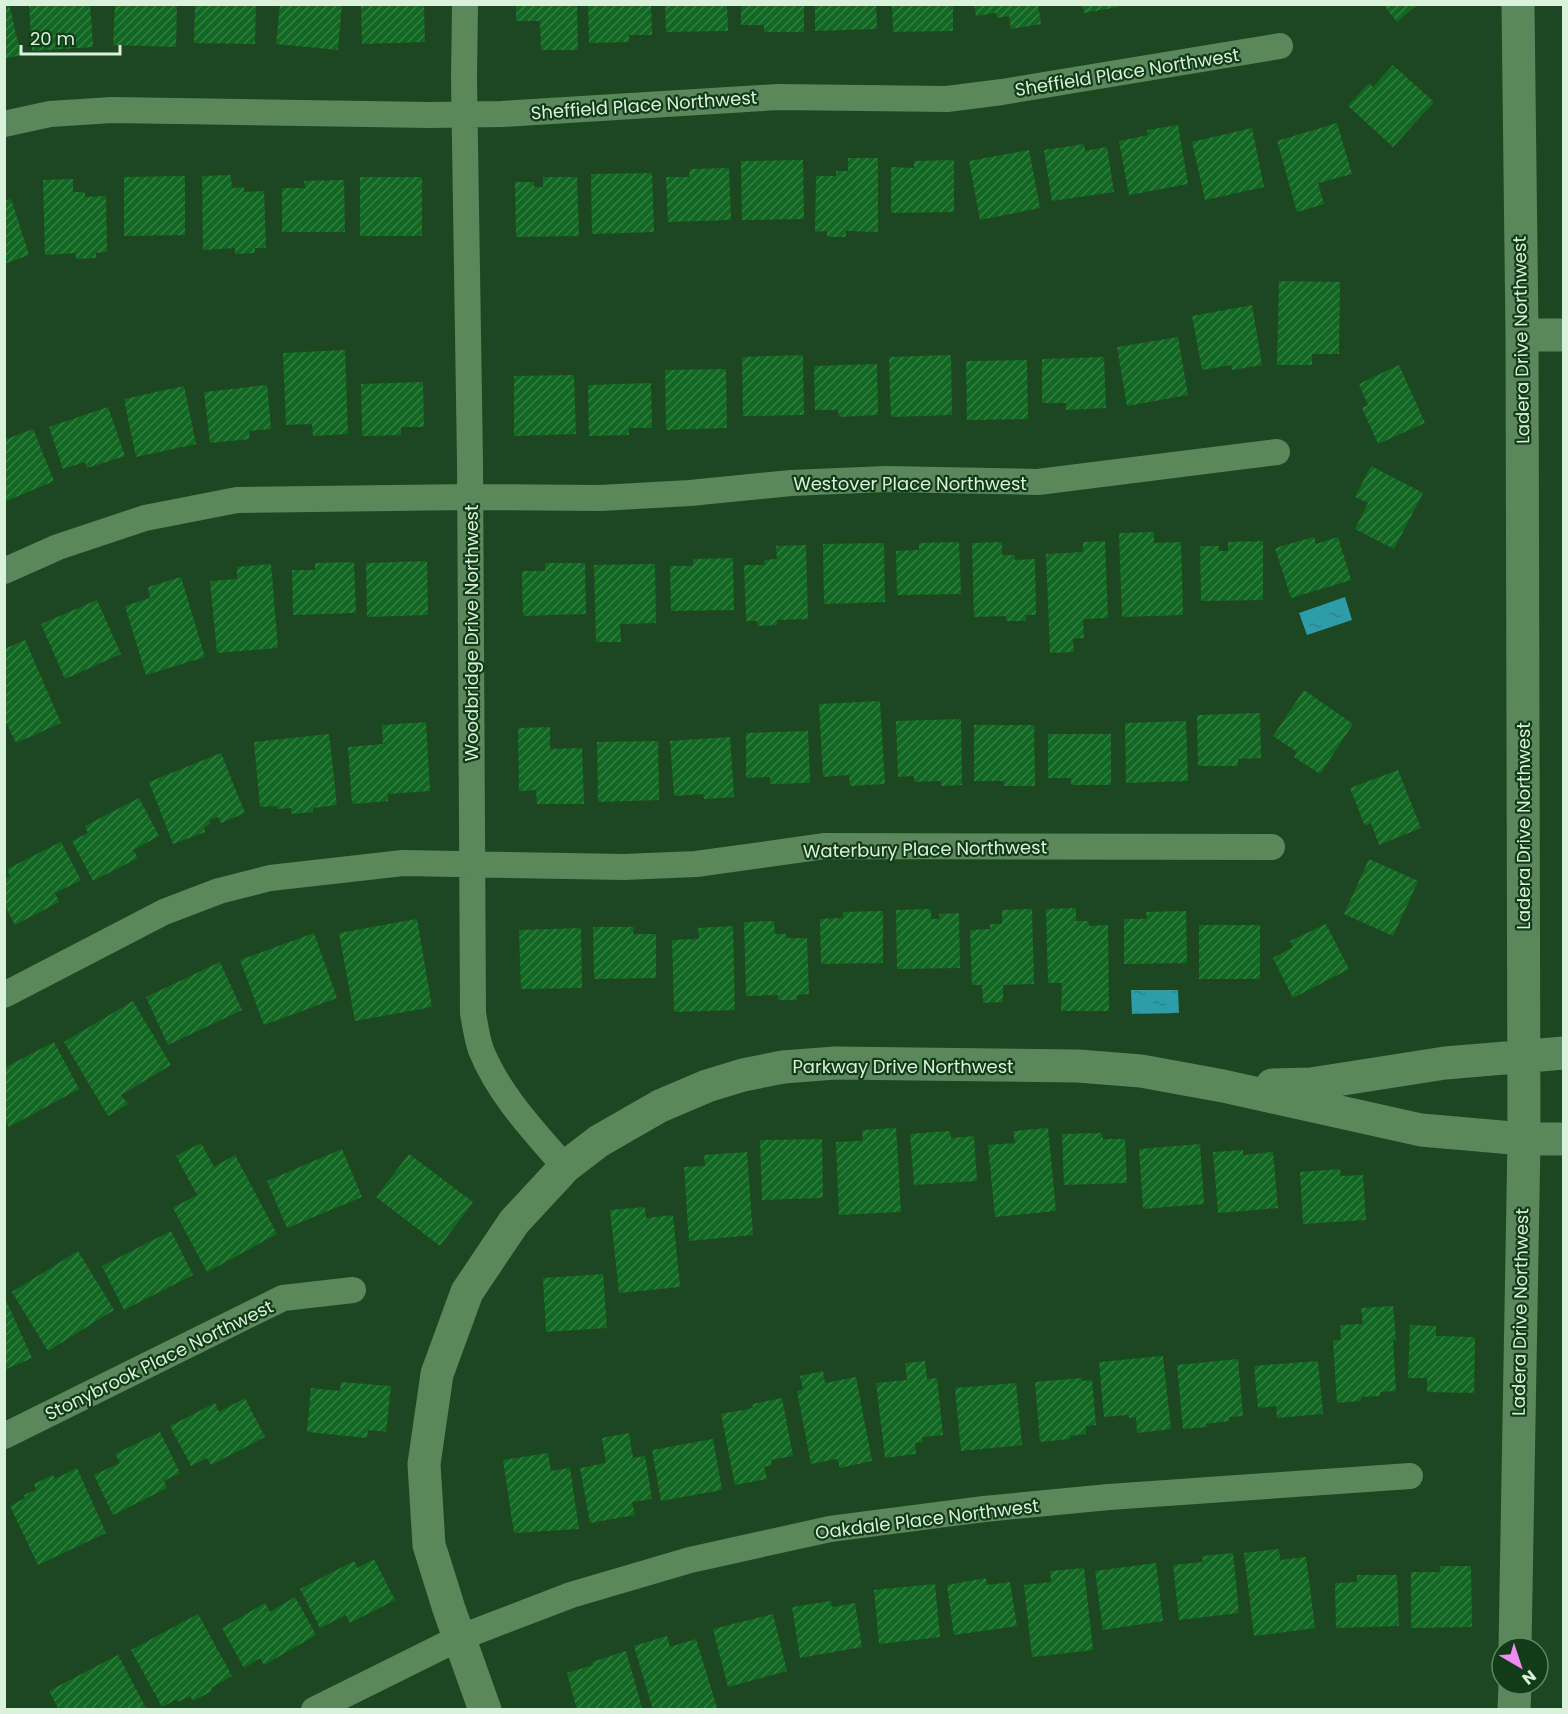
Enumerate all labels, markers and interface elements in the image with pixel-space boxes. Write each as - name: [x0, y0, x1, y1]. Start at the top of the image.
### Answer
- scale bar: [21, 18, 120, 56]
- text: 20 m: [30, 26, 75, 51]
- street label: Sheffield Place Northwest: [1013, 42, 1241, 102]
- street label: Sheffield Place Northwest: [530, 85, 758, 125]
- street label: Ladera Drive Northwest: [1507, 236, 1535, 444]
- street label: Westover Place Northwest: [793, 471, 1027, 496]
- street label: Woodbridge Drive Northwest: [459, 504, 484, 762]
- street label: Ladera Drive Northwest: [1511, 722, 1536, 930]
- street label: Waterbury Place Northwest: [803, 834, 1047, 864]
- street label: Parkway Drive Northwest: [792, 1054, 1014, 1079]
- street label: Ladera Drive Northwest: [1506, 1208, 1534, 1416]
- street label: Stonybrook Place Northwest: [41, 1294, 277, 1426]
- street label: Oakdale Place Northwest: [814, 1493, 1040, 1545]
- north arrow: [1490, 1636, 1550, 1696]
- text: N: [1517, 1665, 1541, 1690]

